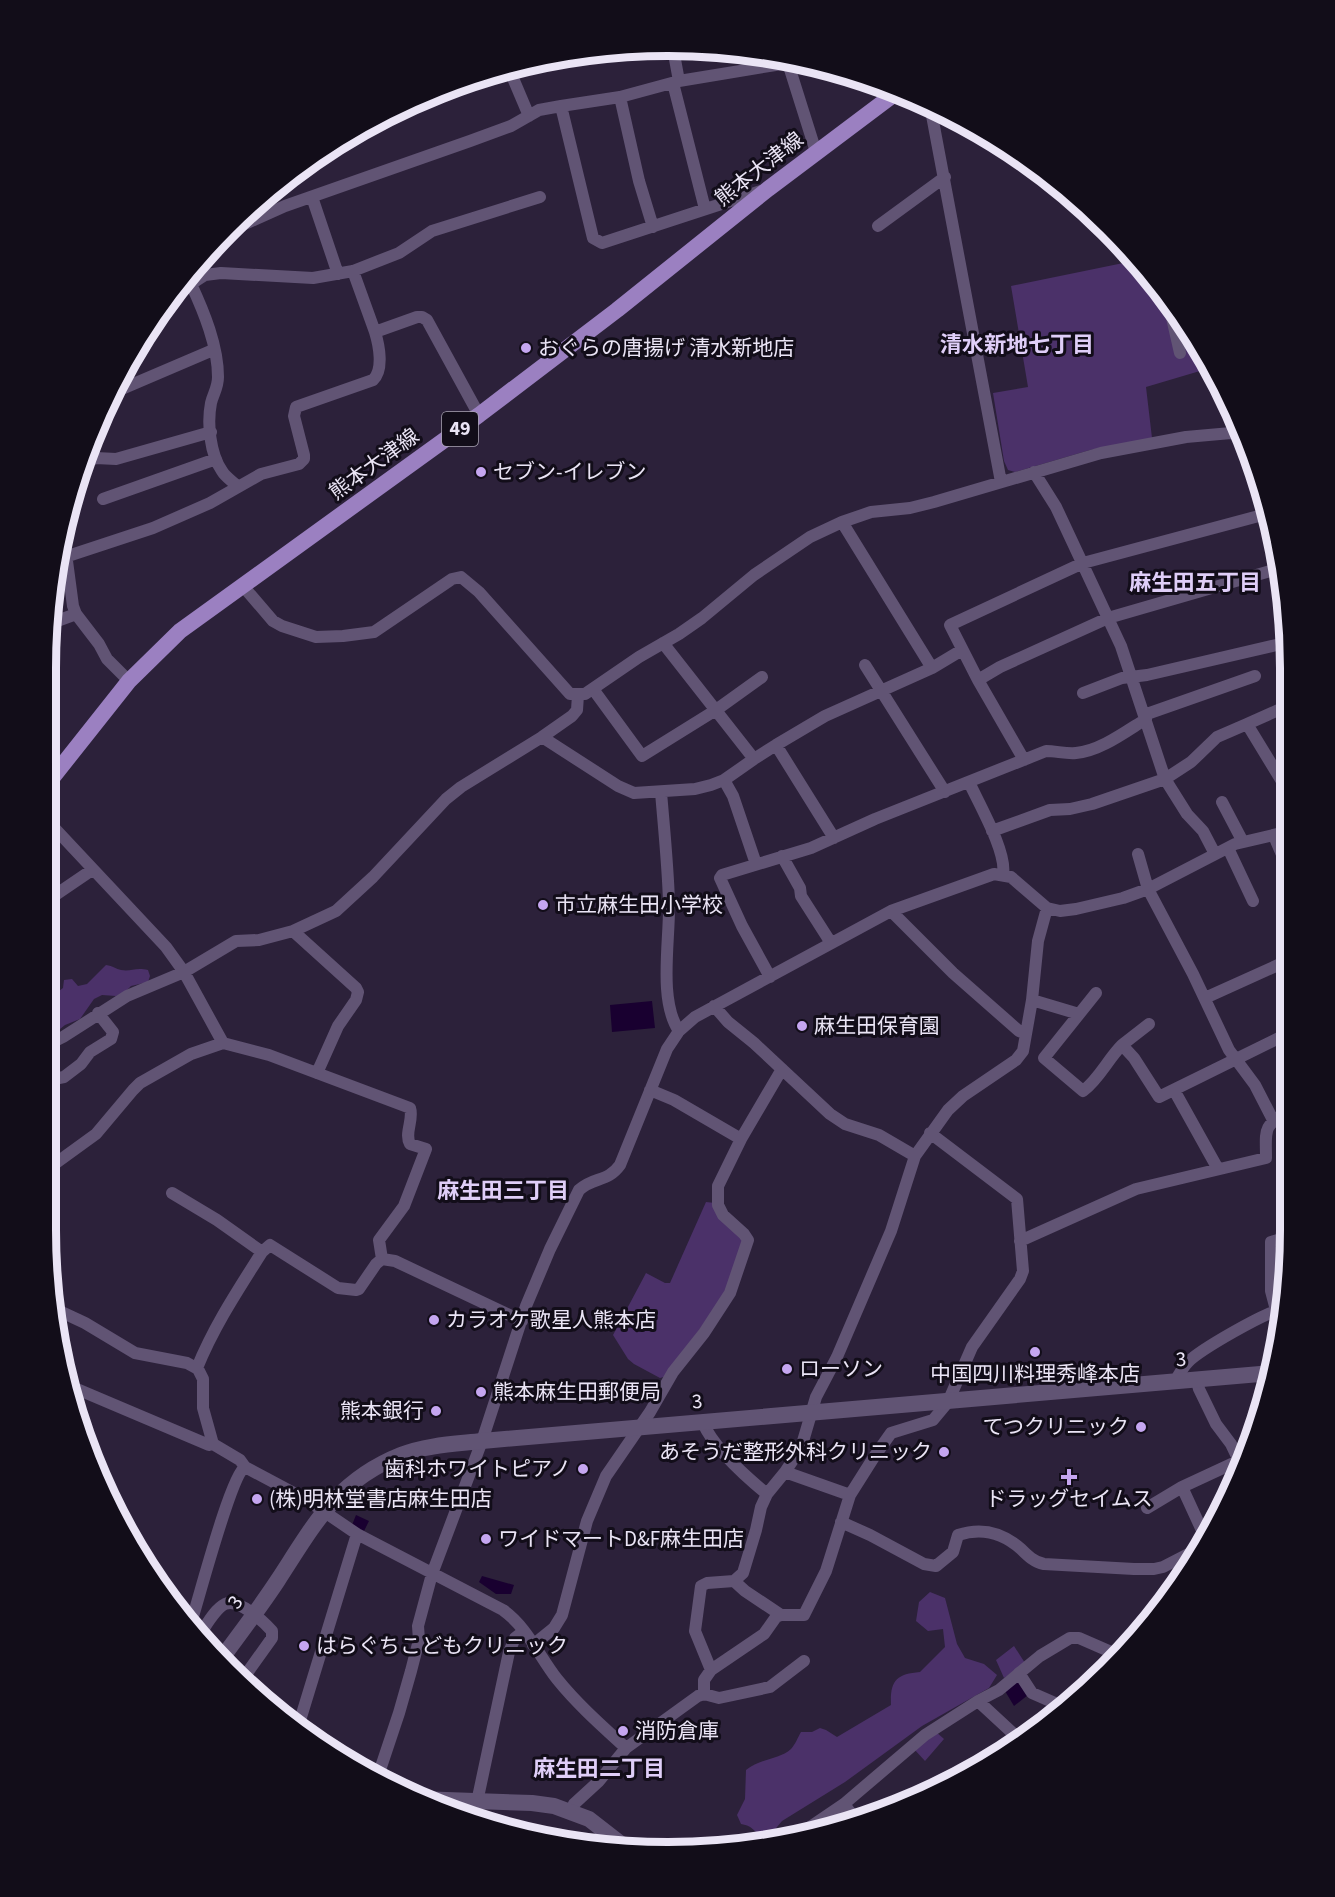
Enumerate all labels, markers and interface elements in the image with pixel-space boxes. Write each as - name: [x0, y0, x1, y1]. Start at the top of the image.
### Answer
- street label: 熊本大津線: [708, 125, 810, 213]
- district label: 清水新地七丁目: [940, 329, 1094, 361]
- place label: おぐらの唐揚げ 清水新地店: [538, 333, 794, 363]
- marker: おぐらの唐揚げ 清水新地店: [519, 341, 533, 355]
- road number: 49: [442, 412, 478, 446]
- street label: 熊本大津線: [323, 421, 425, 507]
- place label: セブン-イレブン: [493, 457, 647, 487]
- marker: セブン-イレブン: [474, 465, 488, 479]
- district label: 麻生田五丁目: [1129, 567, 1261, 599]
- place label: 市立麻生田小学校: [555, 890, 723, 920]
- marker: 市立麻生田小学校: [536, 898, 550, 912]
- place label: 麻生田保育園: [814, 1011, 940, 1041]
- marker: 麻生田保育園: [795, 1019, 809, 1033]
- district label: 麻生田三丁目: [437, 1175, 569, 1207]
- place label: カラオケ歌星人熊本店: [446, 1305, 656, 1335]
- marker: カラオケ歌星人熊本店: [427, 1313, 441, 1327]
- street label: 3: [1175, 1344, 1187, 1374]
- marker: 中国四川料理秀峰本店: [1028, 1345, 1042, 1359]
- place label: ローソン: [799, 1354, 883, 1384]
- place label: 中国四川料理秀峰本店: [930, 1359, 1140, 1389]
- marker: ローソン: [780, 1362, 794, 1376]
- place label: 熊本麻生田郵便局: [493, 1377, 661, 1407]
- marker: 熊本麻生田郵便局: [474, 1385, 488, 1399]
- street label: 3: [690, 1386, 704, 1416]
- place label: 熊本銀行: [340, 1396, 424, 1426]
- marker: 熊本銀行: [429, 1404, 443, 1418]
- place label: てつクリニック: [982, 1412, 1129, 1442]
- marker: てつクリニック: [1134, 1420, 1148, 1434]
- place label: あそうだ整形外科クリニック: [659, 1437, 932, 1467]
- marker: あそうだ整形外科クリニック: [937, 1445, 951, 1459]
- place label: 歯科ホワイトピアノ: [384, 1454, 571, 1484]
- marker: 歯科ホワイトピアノ: [576, 1462, 590, 1476]
- marker: ドラッグセイムス: [1062, 1470, 1076, 1484]
- place label: (株)明林堂書店麻生田店: [269, 1484, 492, 1514]
- place label: ドラッグセイムス: [985, 1484, 1153, 1514]
- marker: (株)明林堂書店麻生田店: [250, 1492, 264, 1506]
- place label: ワイドマートD&F麻生田店: [498, 1524, 744, 1554]
- marker: ワイドマートD&F麻生田店: [479, 1532, 493, 1546]
- street label: 3: [220, 1589, 250, 1615]
- place label: はらぐちこどもクリニック: [316, 1631, 568, 1661]
- marker: はらぐちこどもクリニック: [297, 1639, 311, 1653]
- place label: 消防倉庫: [635, 1716, 719, 1746]
- marker: 消防倉庫: [616, 1724, 630, 1738]
- district label: 麻生田二丁目: [533, 1753, 665, 1785]

